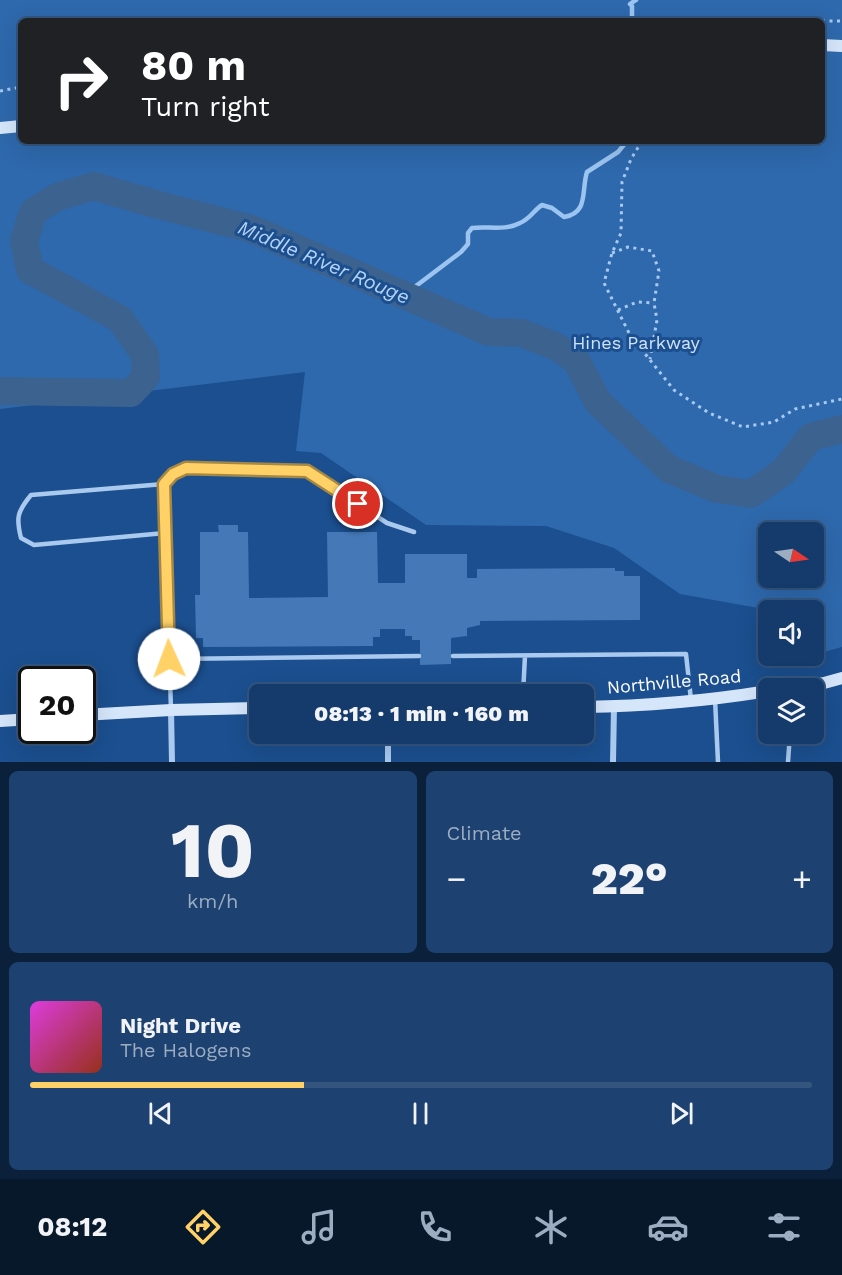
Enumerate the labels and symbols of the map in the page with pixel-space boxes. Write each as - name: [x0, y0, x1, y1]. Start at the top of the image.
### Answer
- water label: Middle River Rouge: [235, 215, 413, 309]
- park label: Hines Parkway: [572, 332, 701, 353]
- pin: [332, 478, 383, 529]
- north arrow: [758, 522, 824, 588]
- position arrow: [137, 627, 201, 691]
- street label: Northville Road: [606, 665, 742, 698]
- speed limit sign: 20: [18, 666, 96, 744]

